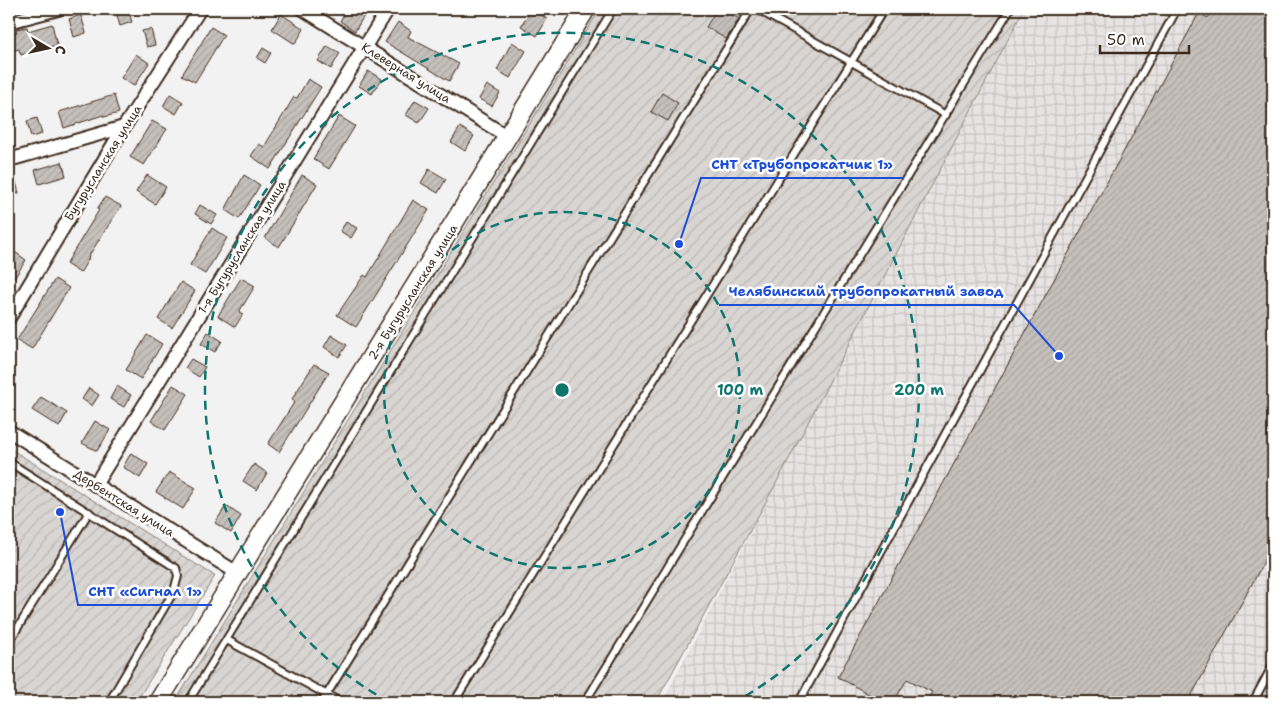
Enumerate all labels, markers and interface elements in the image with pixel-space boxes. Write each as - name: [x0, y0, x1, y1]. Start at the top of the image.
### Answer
- north arrow: [22, 22, 72, 72]
- scale bar: [1100, 22, 1188, 54]
- text: 50 m: [1107, 30, 1145, 50]
- street label: Клеверная улица: [358, 39, 454, 107]
- text: С: [51, 44, 70, 56]
- street label: Бугурусланская улица: [61, 102, 146, 224]
- callout: СНТ «Трубопрокатчик 1»: [701, 149, 903, 178]
- text: СНТ «Трубопрокатчик 1»: [711, 155, 893, 173]
- street label: 1-я Бугурусланская улица: [194, 177, 290, 317]
- street label: 2-я Бугурусланская улица: [365, 221, 462, 363]
- callout: Челябинский трубопрокатный завод: [719, 276, 1014, 305]
- text: Челябинский трубопрокатный завод: [729, 282, 1004, 300]
- text: 100 m: [717, 380, 763, 400]
- text: 200 m: [894, 380, 944, 400]
- centre of rings: [553, 381, 571, 399]
- street label: Дербентская улица: [71, 466, 178, 541]
- callout: СНТ «Сигнал 1»: [78, 576, 212, 605]
- text: СНТ «Сигнал 1»: [88, 582, 202, 600]

